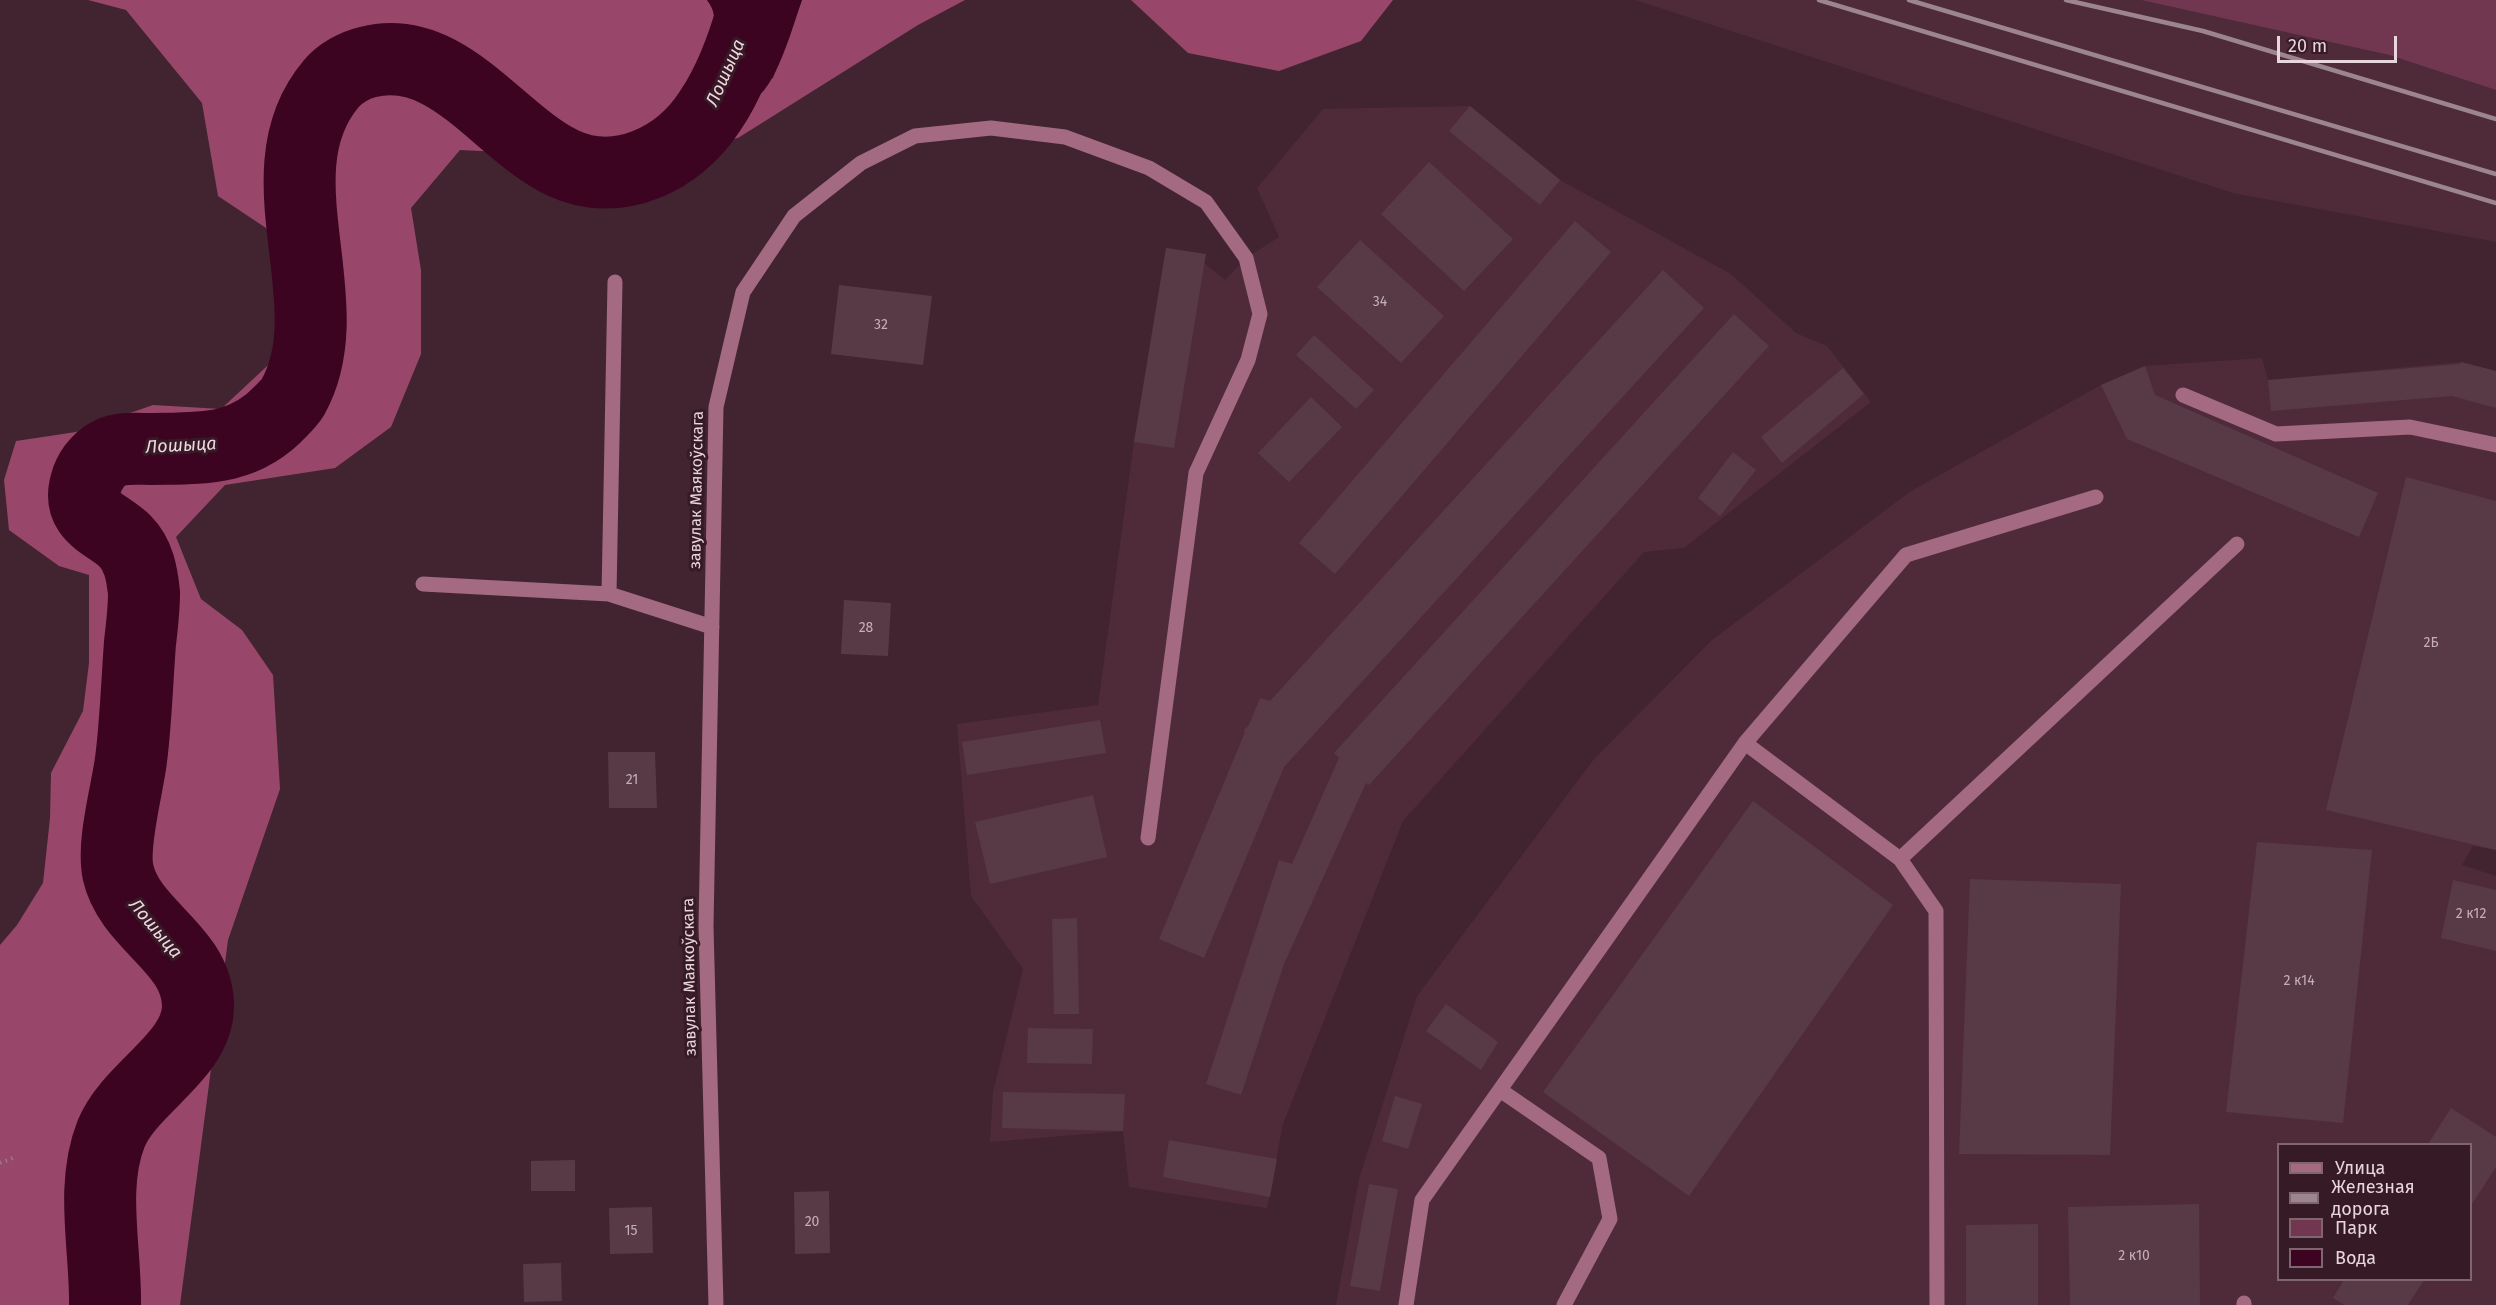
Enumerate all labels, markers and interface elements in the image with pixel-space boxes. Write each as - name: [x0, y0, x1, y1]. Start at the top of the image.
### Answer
- scale bar: [2280, 24, 2400, 62]
- text: 20 m: [2288, 35, 2327, 57]
- water label: Лошыца: [702, 36, 750, 110]
- house number: 34: [1373, 294, 1387, 310]
- house number: 32: [874, 317, 888, 333]
- street label: завулак Маякоўскага: [686, 411, 708, 569]
- water label: Лошыца: [145, 433, 217, 459]
- house number: 28: [859, 620, 873, 636]
- house number: 2Б: [2423, 635, 2439, 651]
- house number: 21: [626, 772, 638, 788]
- water label: Лошыца: [124, 895, 186, 963]
- street label: завулак Маякоўскага: [679, 898, 701, 1056]
- house number: 2 к12: [2456, 906, 2486, 922]
- house number: 2 к14: [2283, 973, 2315, 989]
- legend: [2277, 1143, 2472, 1281]
- text: Улица: [2335, 1157, 2385, 1179]
- text: Железная дорога: [2331, 1176, 2415, 1220]
- house number: 20: [805, 1214, 819, 1230]
- text: Парк: [2335, 1217, 2377, 1239]
- house number: 15: [624, 1223, 638, 1239]
- text: Вода: [2335, 1247, 2376, 1269]
- house number: 2 к10: [2118, 1248, 2150, 1264]

